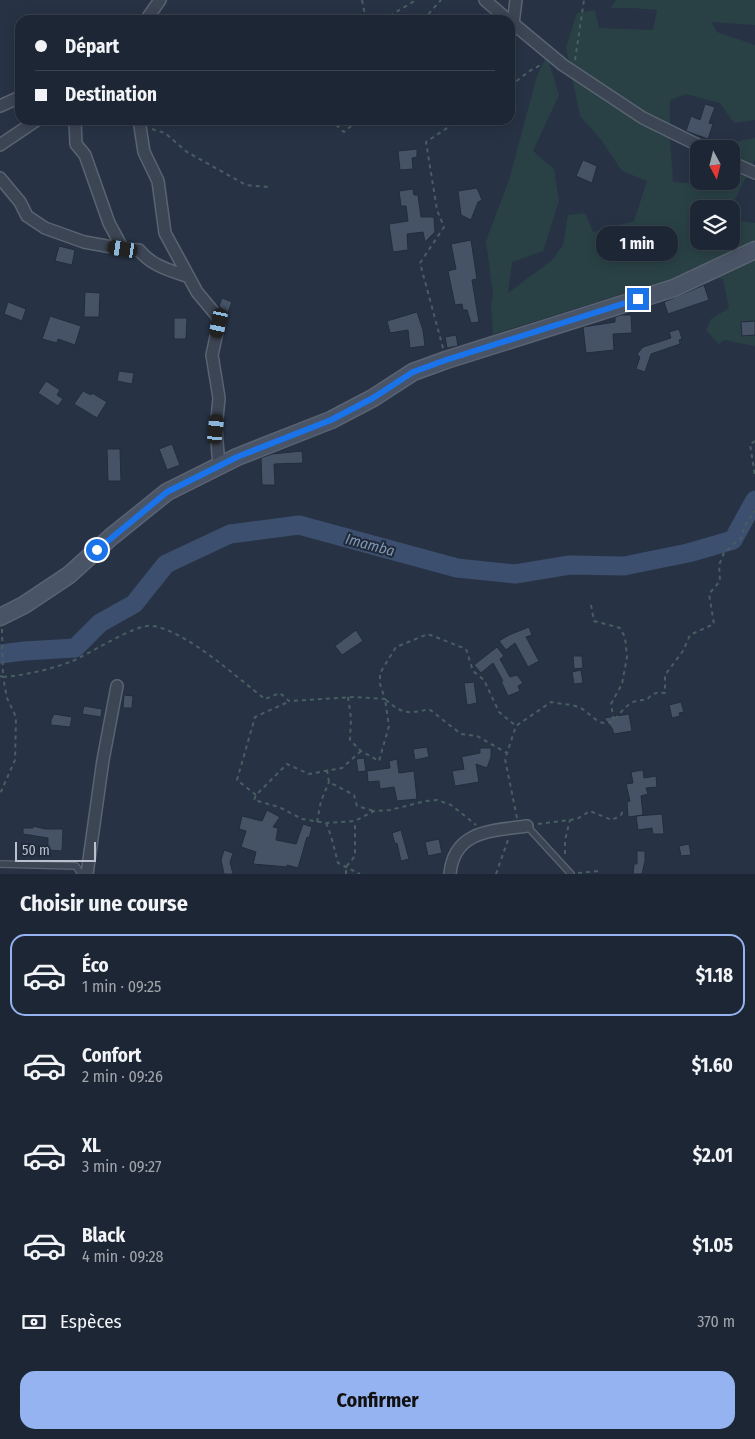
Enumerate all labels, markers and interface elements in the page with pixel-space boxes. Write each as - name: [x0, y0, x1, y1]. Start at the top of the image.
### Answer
- text: Départ: [65, 35, 119, 58]
- text: Destination: [65, 83, 157, 106]
- north arrow: [690, 140, 740, 190]
- map controls: [690, 140, 740, 250]
- button: layers: [690, 200, 740, 250]
- callout: 1 min: [597, 226, 679, 262]
- text: 1 min: [620, 234, 654, 253]
- car: [107, 239, 138, 259]
- route end: [627, 288, 649, 310]
- car: [208, 307, 229, 339]
- car: [206, 413, 225, 445]
- water label: Imamba: [343, 530, 397, 560]
- route start: [86, 539, 108, 561]
- scale bar: [15, 839, 96, 862]
- text: 50 m: [22, 842, 50, 859]
- text: Choisir une course: [20, 890, 188, 917]
- icon: car: [22, 953, 67, 998]
- text: Éco: [82, 954, 109, 977]
- text: $1.18: [696, 964, 733, 987]
- text: 1 min · 09:25: [82, 977, 161, 996]
- icon: car: [22, 1043, 67, 1088]
- text: Confort: [82, 1044, 142, 1067]
- text: $1.60: [692, 1054, 733, 1077]
- text: 2 min · 09:26: [82, 1067, 163, 1086]
- icon: car: [22, 1133, 67, 1178]
- text: XL: [82, 1134, 101, 1157]
- text: $2.01: [693, 1144, 733, 1167]
- text: 3 min · 09:27: [82, 1157, 161, 1176]
- icon: car: [22, 1223, 67, 1268]
- text: Black: [82, 1224, 125, 1247]
- text: $1.05: [692, 1234, 733, 1257]
- text: 4 min · 09:28: [82, 1247, 164, 1266]
- icon: cash: [20, 1308, 48, 1336]
- text: Espèces: [60, 1310, 122, 1333]
- text: 370 m: [697, 1312, 735, 1331]
- button: Confirmer: [20, 1371, 735, 1429]

